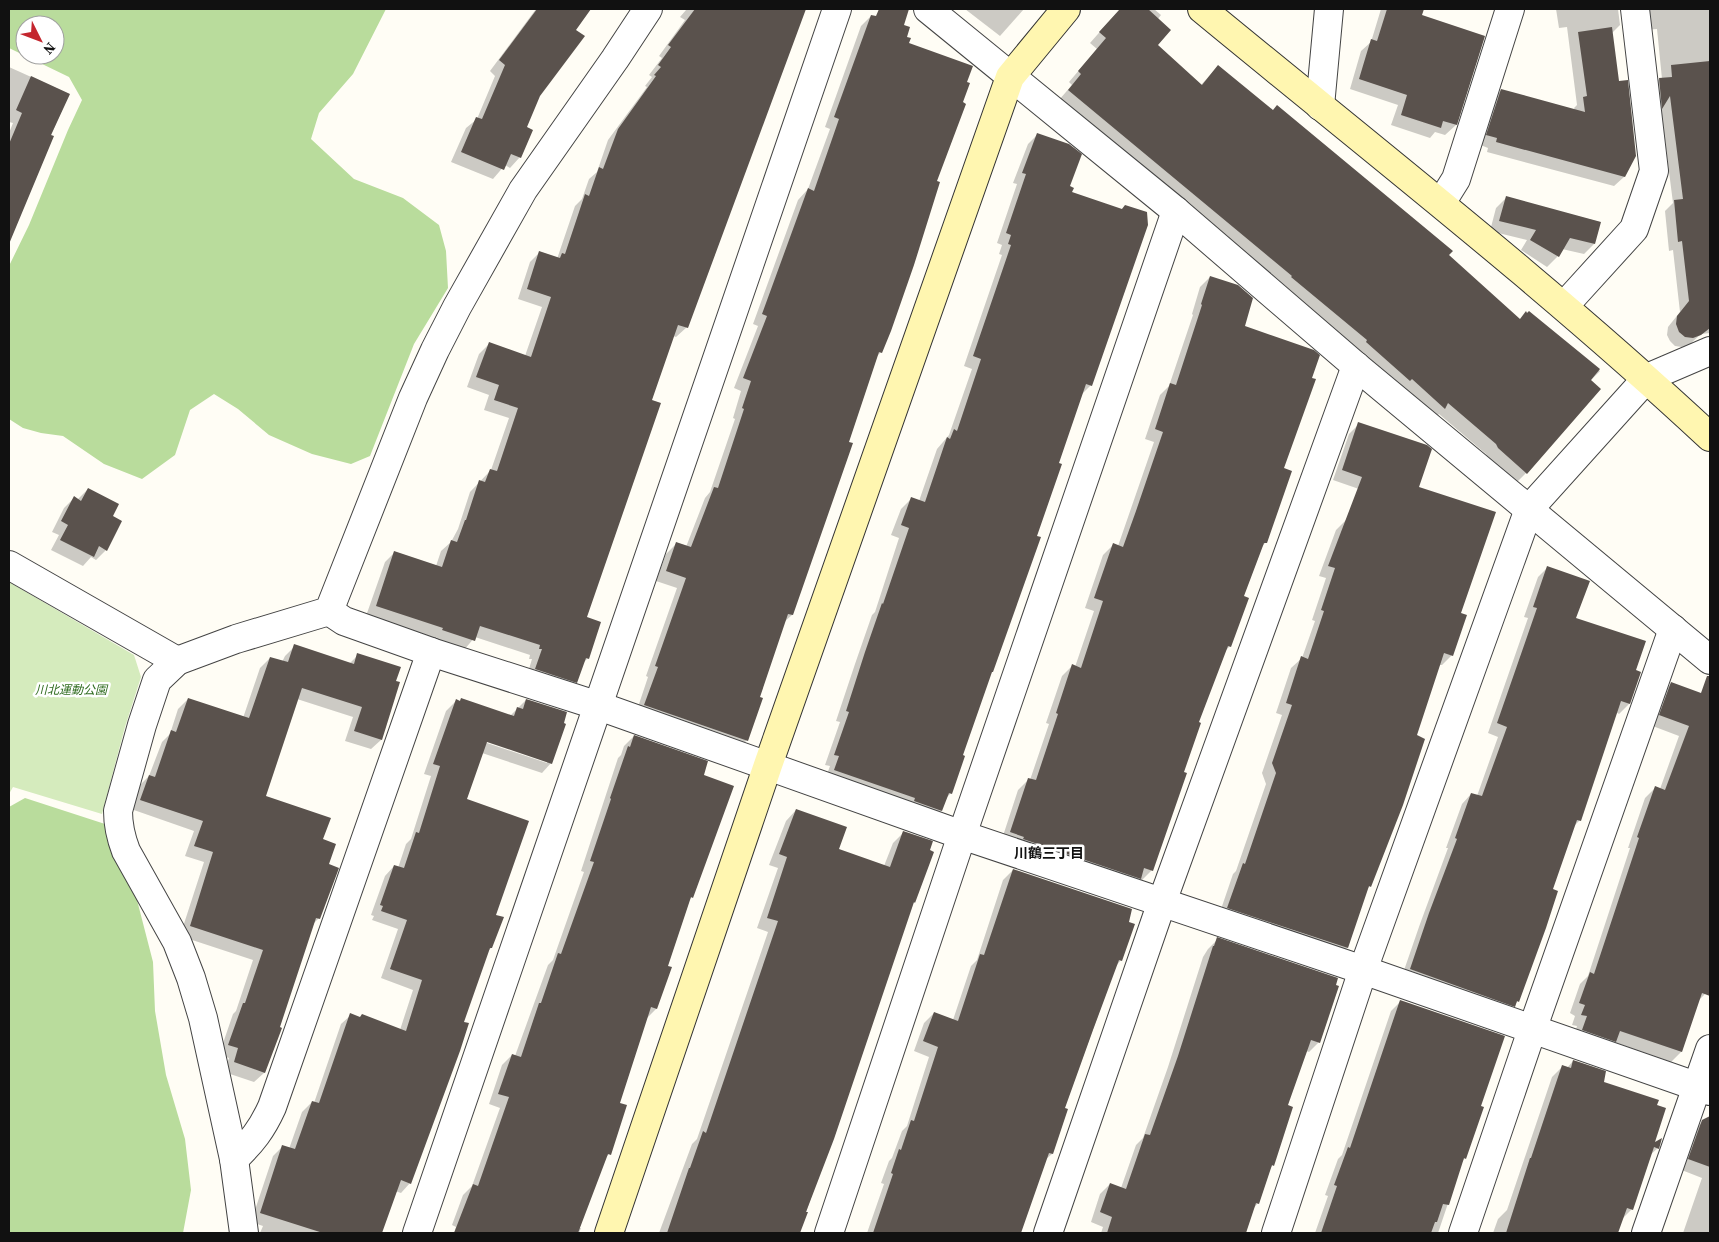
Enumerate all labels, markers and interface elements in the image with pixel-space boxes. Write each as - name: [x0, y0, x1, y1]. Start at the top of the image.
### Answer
- north arrow: [15, 15, 65, 65]
- text: N: [39, 38, 61, 59]
- park label: 川北運動公園: [35, 682, 109, 698]
- district label: 川鶴三丁目: [1014, 843, 1084, 863]

